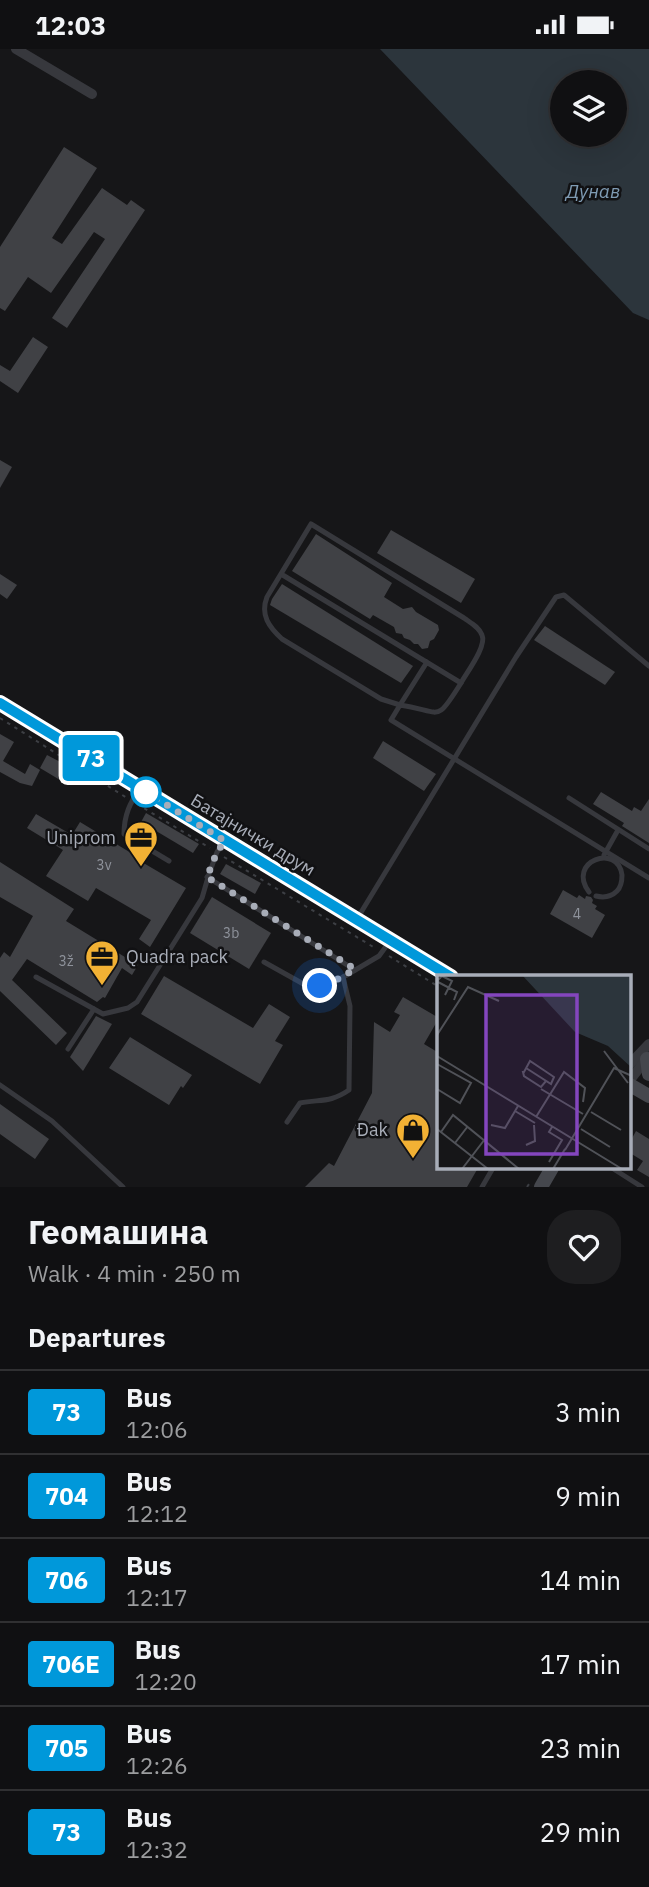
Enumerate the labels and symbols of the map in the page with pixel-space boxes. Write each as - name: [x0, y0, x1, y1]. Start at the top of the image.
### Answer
- water label: Дунав: [564, 179, 620, 203]
- line badge: 73: [60, 735, 122, 781]
- unlabelled marker: [131, 777, 161, 807]
- street label: Батајнички друм: [187, 788, 320, 881]
- office icon: Uniprom: [122, 819, 160, 868]
- place label: Uniprom: [46, 826, 116, 849]
- house number: 3v: [96, 856, 112, 874]
- house number: 4: [573, 905, 581, 923]
- house number: 3b: [223, 924, 239, 942]
- office icon: Quadra pack: [83, 938, 121, 987]
- place label: Quadra pack: [126, 945, 229, 968]
- house number: 3ž: [59, 952, 74, 970]
- your location: [302, 968, 337, 1003]
- inset map: [437, 975, 632, 1169]
- shop icon: Đak: [394, 1111, 432, 1160]
- place label: Đak: [357, 1118, 389, 1141]

